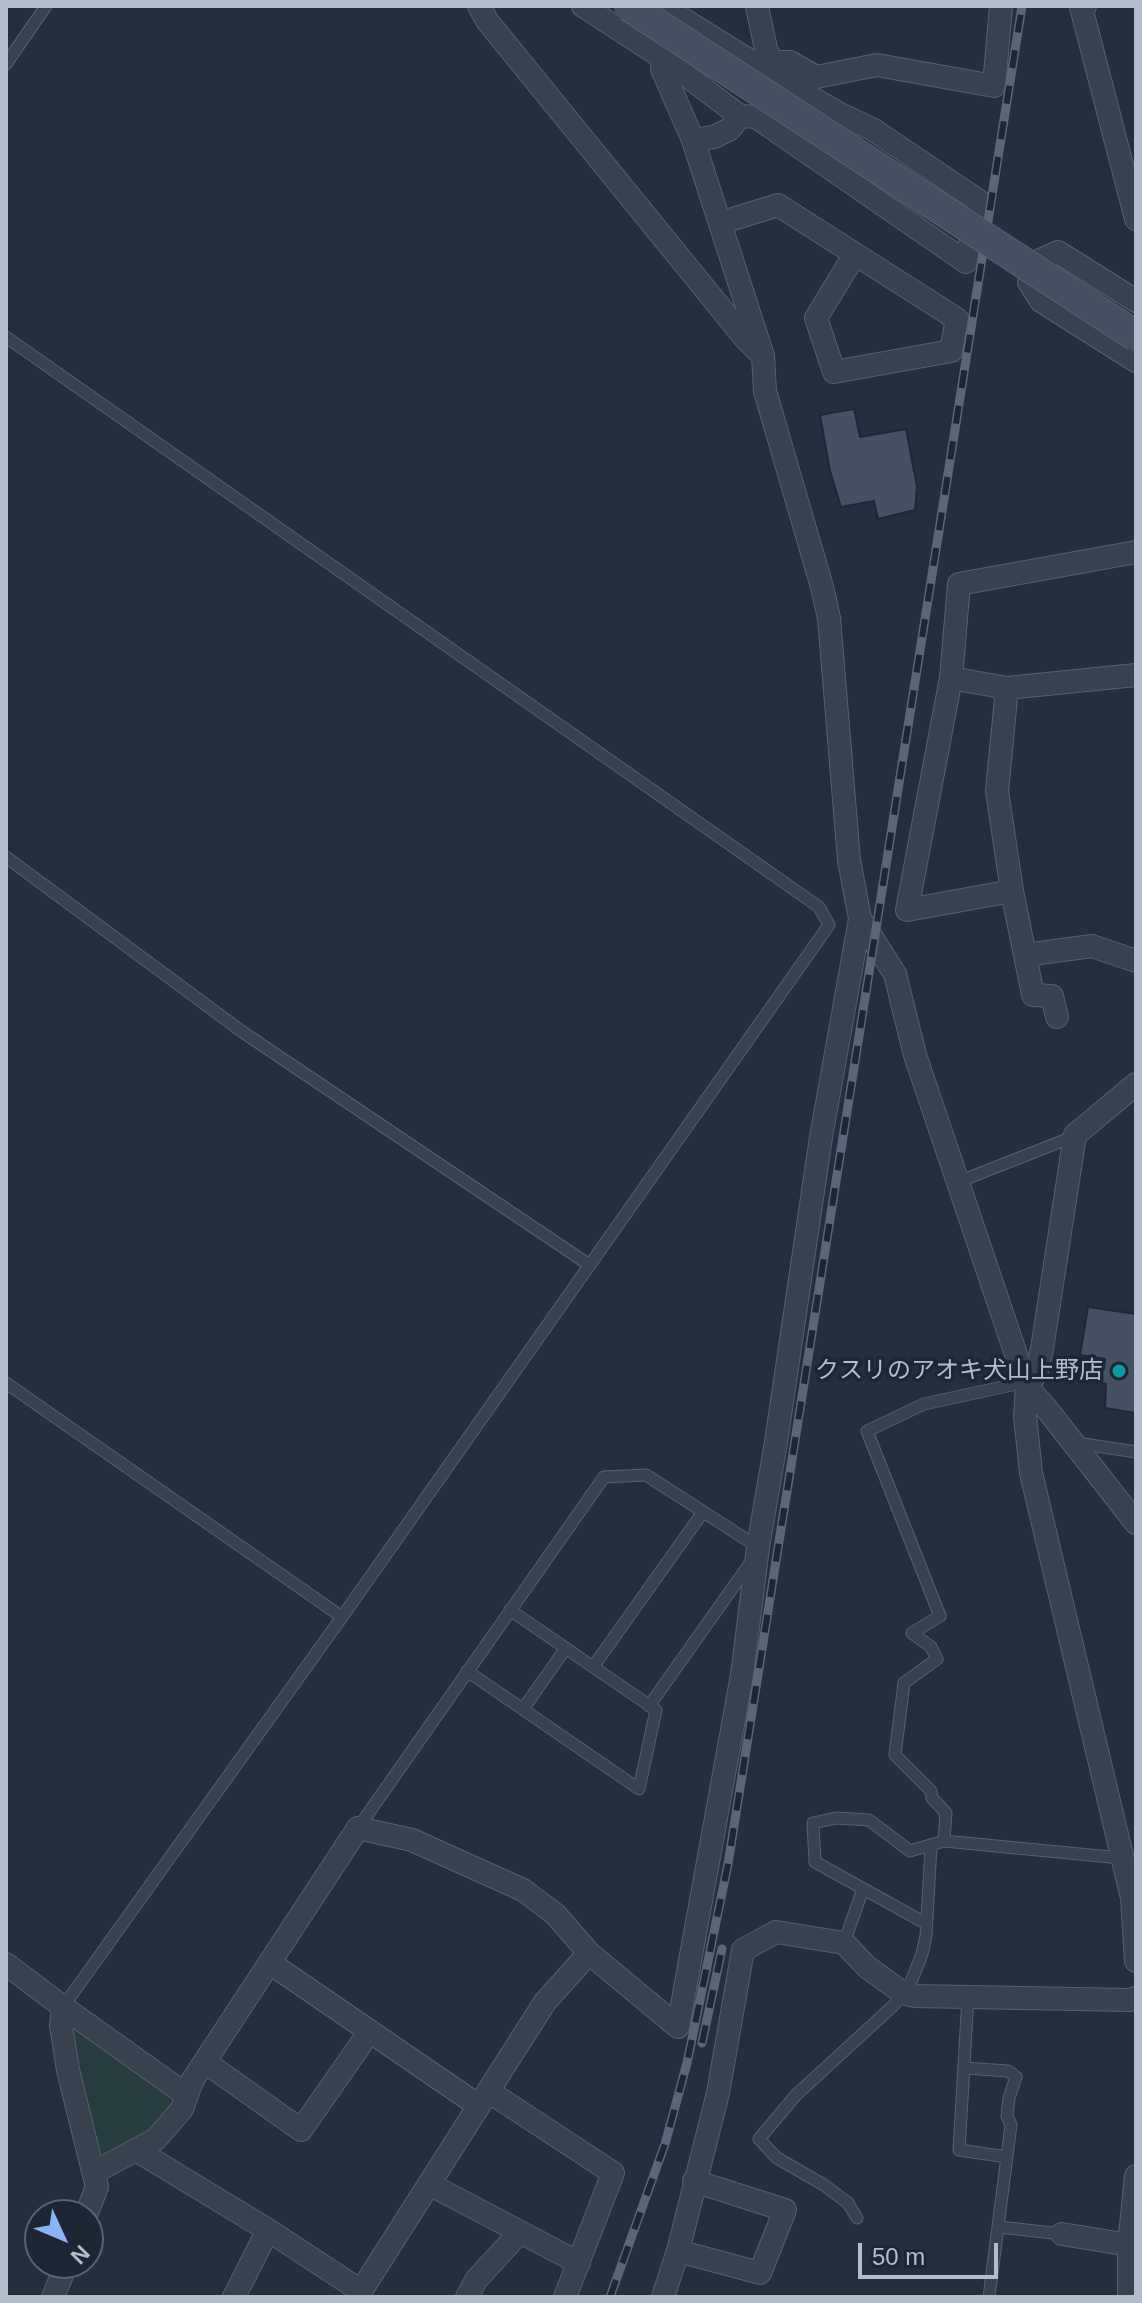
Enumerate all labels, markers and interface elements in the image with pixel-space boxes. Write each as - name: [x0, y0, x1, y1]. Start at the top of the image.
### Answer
- place label: クスリのアオキ犬山上野店: [815, 1357, 1103, 1385]
- marker: クスリのアオキ犬山上野店: [1110, 1362, 1128, 1380]
- north arrow: [24, 2199, 104, 2279]
- scale bar: [862, 2227, 1002, 2277]
- text: N: [66, 2240, 95, 2269]
- text: 50 m: [872, 2243, 925, 2270]

